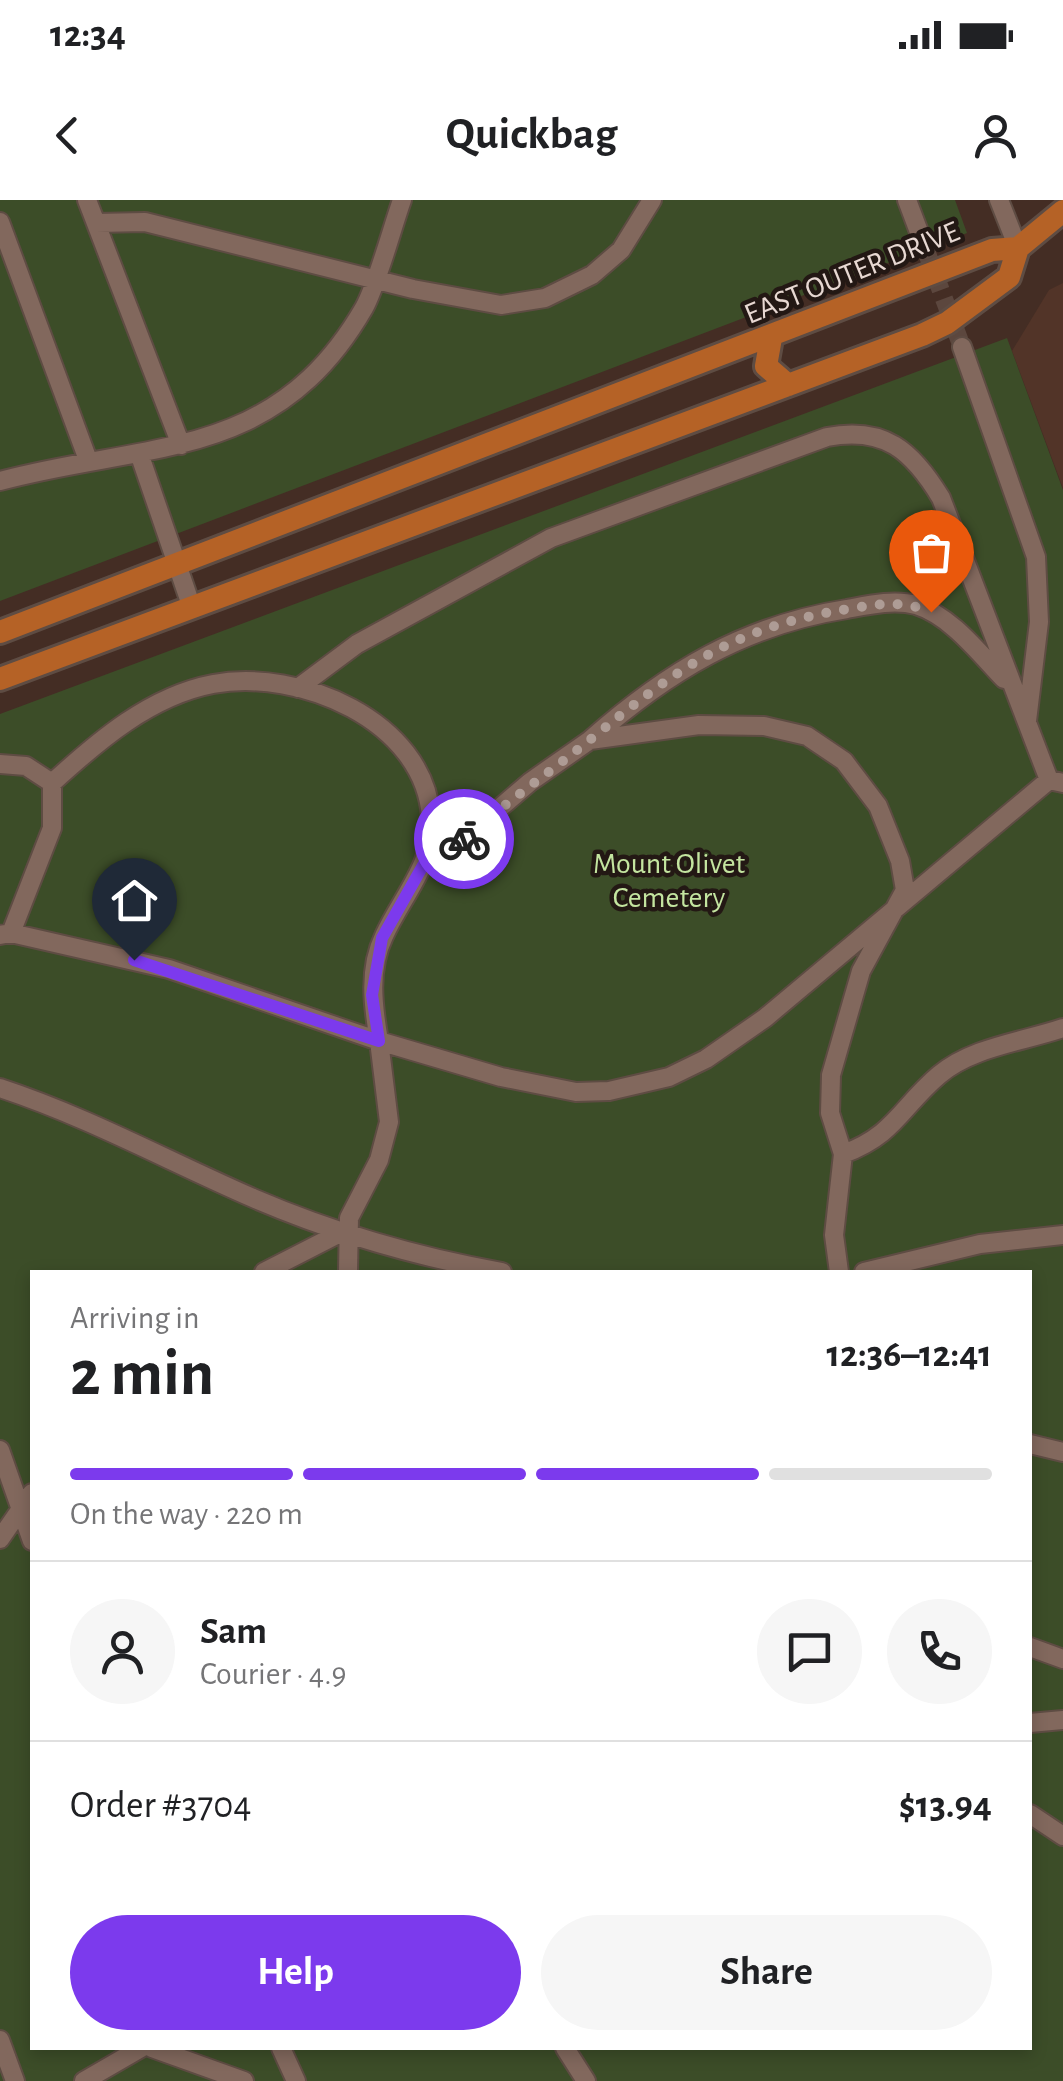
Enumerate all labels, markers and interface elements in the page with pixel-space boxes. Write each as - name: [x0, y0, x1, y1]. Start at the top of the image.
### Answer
- text: 12:34: [50, 16, 126, 54]
- icon: back: [40, 108, 95, 163]
- icon: person: [968, 108, 1023, 163]
- text: Quickbag: [446, 112, 617, 157]
- street label: EAST OUTER DRIVE: [740, 216, 964, 330]
- pin: [889, 510, 974, 613]
- icon: bag: [904, 525, 959, 580]
- courier: [414, 789, 514, 889]
- icon: bike: [437, 812, 492, 867]
- park label: Mount Olivet Cemetery: [593, 849, 746, 913]
- pin: [92, 858, 177, 961]
- icon: home: [107, 873, 162, 928]
- text: Arriving in: [70, 1302, 199, 1334]
- text: 12:36–12:41: [826, 1336, 992, 1374]
- text: 2 min: [70, 1342, 214, 1407]
- text: On the way · 220 m: [70, 1498, 303, 1530]
- button: person: [70, 1599, 175, 1704]
- button: chat: [757, 1599, 862, 1704]
- button: phone: [887, 1599, 992, 1704]
- text: Sam: [200, 1613, 267, 1651]
- text: Courier · 4.9: [200, 1658, 347, 1690]
- text: Order #3704: [70, 1787, 252, 1825]
- text: $13.94: [899, 1787, 992, 1825]
- button: Help: [70, 1915, 521, 2030]
- button: Share: [541, 1915, 992, 2030]

